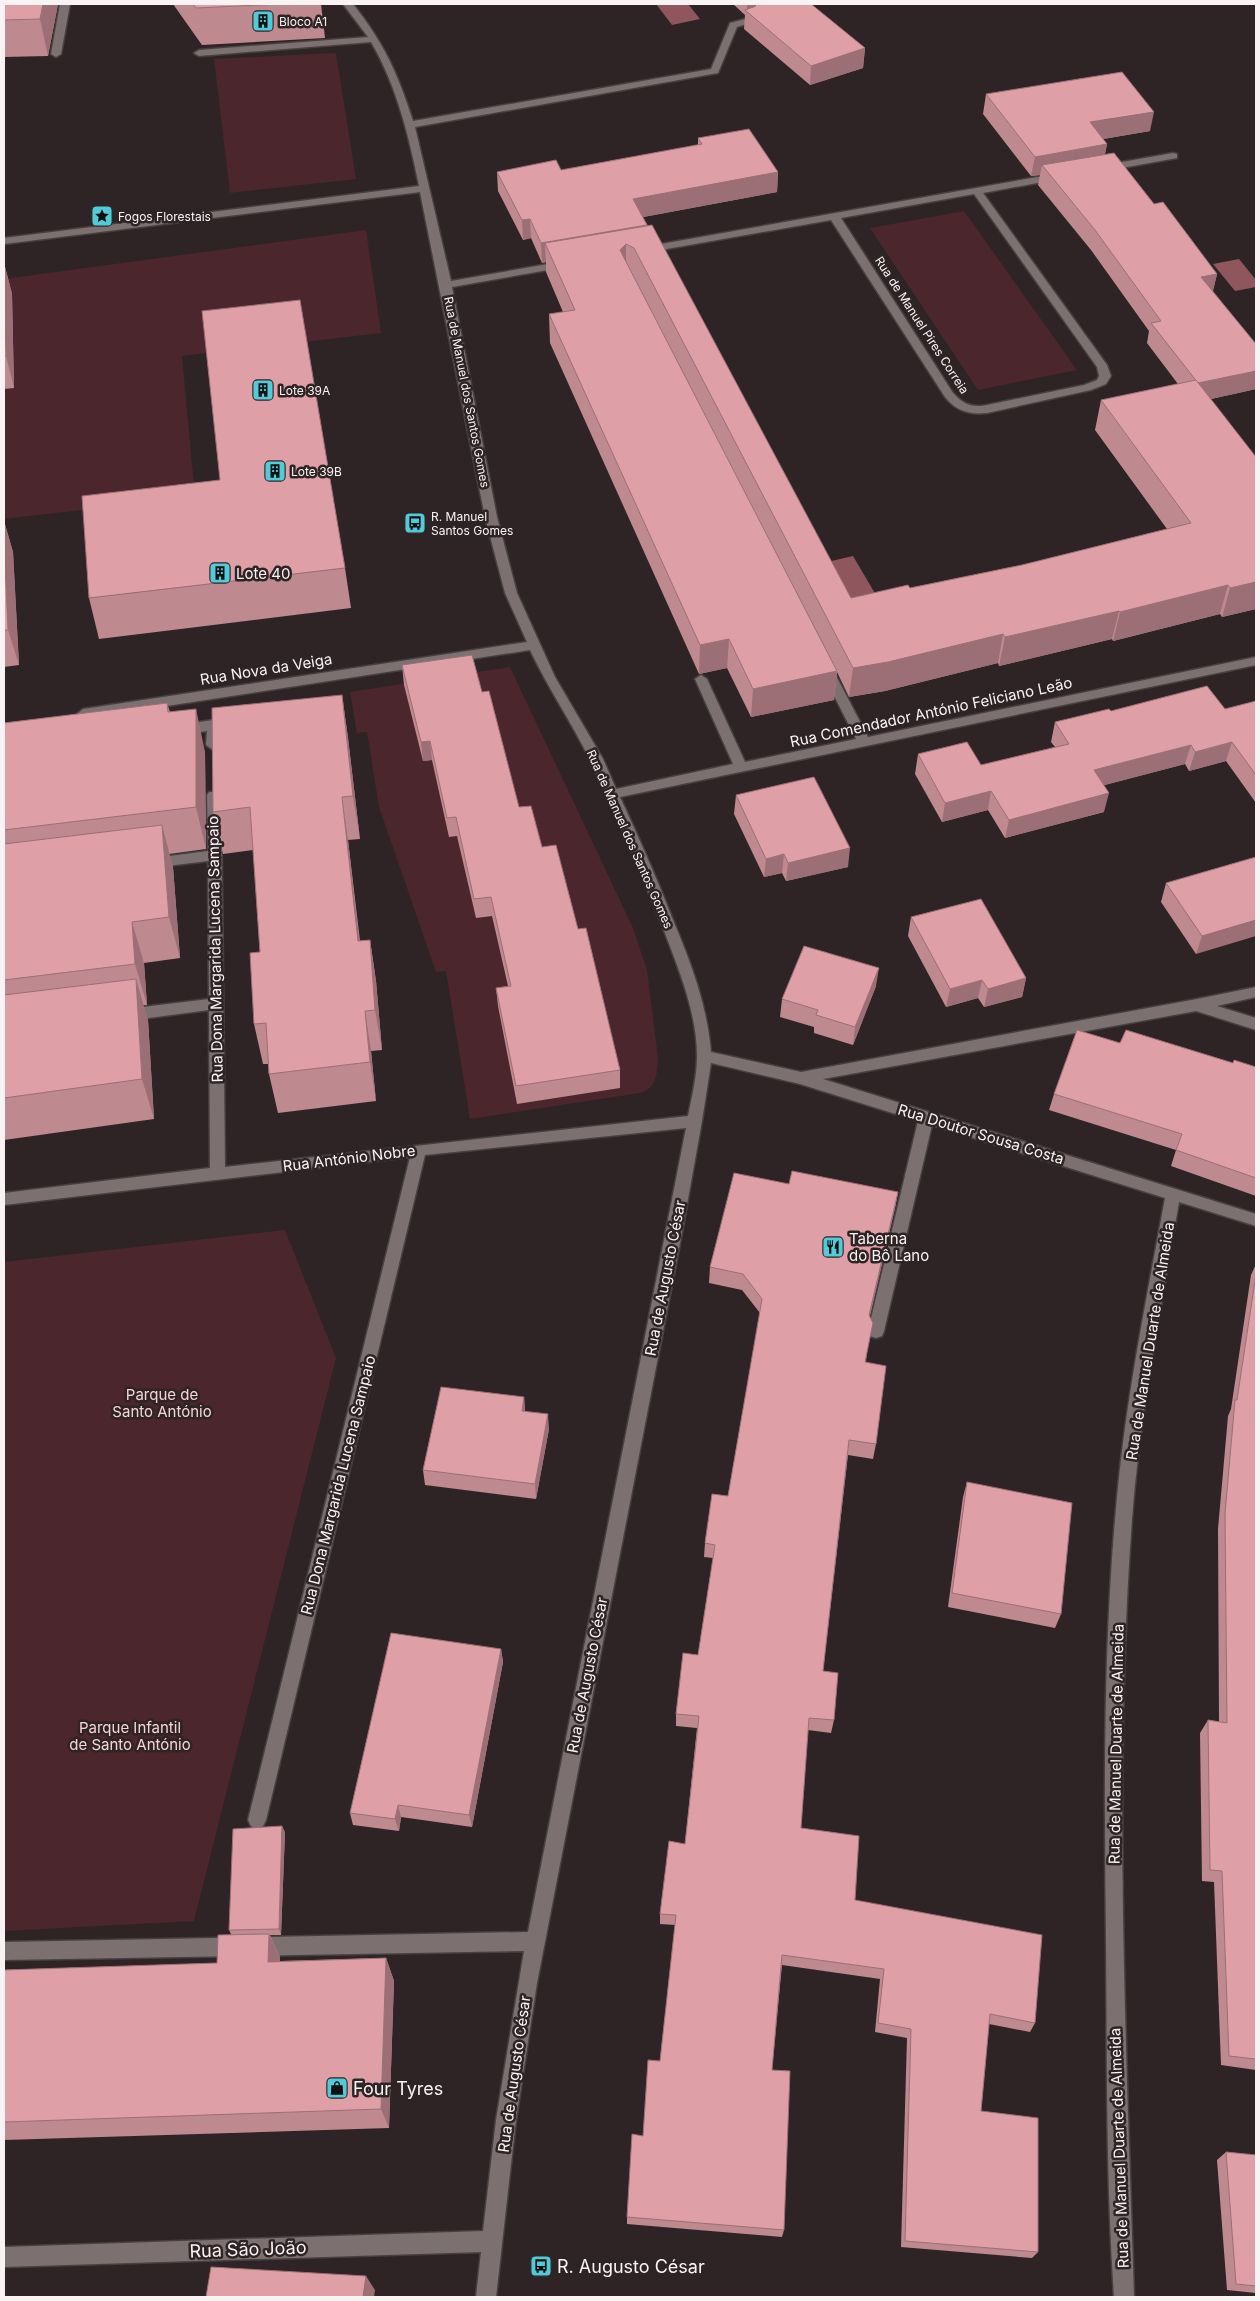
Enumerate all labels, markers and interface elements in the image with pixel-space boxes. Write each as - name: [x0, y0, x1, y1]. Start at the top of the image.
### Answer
- building icon: Bloco A1: [251, 9, 275, 33]
- place label: Bloco A1: [279, 14, 327, 29]
- place icon: Fogos Florestais: [90, 204, 114, 228]
- place label: Fogos Florestais: [118, 209, 211, 224]
- street label: Rua de Manuel Pires Correia: [872, 253, 972, 397]
- street label: Rua de Manuel dos Santos Gomes: [441, 295, 493, 489]
- building icon: Lote 39A: [251, 378, 275, 402]
- place label: Lote 39A: [279, 383, 330, 398]
- building icon: Lote 39B: [263, 459, 287, 483]
- place label: Lote 39B: [291, 464, 342, 479]
- place label: R. Manuel Santos Gomes: [431, 509, 513, 538]
- bus stop icon: R. Manuel Santos Gomes: [403, 511, 427, 535]
- building icon: Lote 40: [208, 561, 232, 585]
- place label: Lote 40: [236, 564, 290, 583]
- street label: Rua Nova da Veiga: [199, 649, 333, 689]
- street label: Rua Comendador António Feliciano Leão: [788, 673, 1074, 751]
- street label: Rua de Manuel dos Santos Gomes: [584, 747, 676, 931]
- street label: Rua Dona Margarida Lucena Sampaio: [203, 816, 227, 1082]
- street label: Rua Doutor Sousa Costa: [896, 1100, 1066, 1168]
- street label: Rua António Nobre: [282, 1140, 416, 1176]
- street label: Rua de Augusto César: [641, 1198, 689, 1357]
- street label: Rua de Manuel Duarte de Almeida: [1122, 1221, 1178, 1461]
- place label: Taberna do Bô Lano: [849, 1229, 929, 1265]
- restaurant icon: Taberna do Bô Lano: [821, 1235, 845, 1259]
- street label: Rua Dona Margarida Lucena Sampaio: [297, 1353, 379, 1617]
- park label: Parque de Santo António: [112, 1385, 212, 1421]
- street label: Rua de Augusto César: [563, 1595, 611, 1754]
- street label: Rua de Manuel Duarte de Almeida: [1104, 1624, 1128, 1864]
- park label: Parque Infantil de Santo António: [69, 1718, 191, 1754]
- street label: Rua de Augusto César: [494, 1994, 534, 2154]
- street label: Rua de Manuel Duarte de Almeida: [1105, 2027, 1133, 2269]
- shop icon: Four Tyres: [325, 2076, 349, 2100]
- place label: Four Tyres: [353, 2078, 443, 2099]
- street label: Rua São João: [189, 2236, 307, 2262]
- bus stop icon: R. Augusto César: [529, 2254, 553, 2278]
- place label: R. Augusto César: [557, 2256, 705, 2277]

